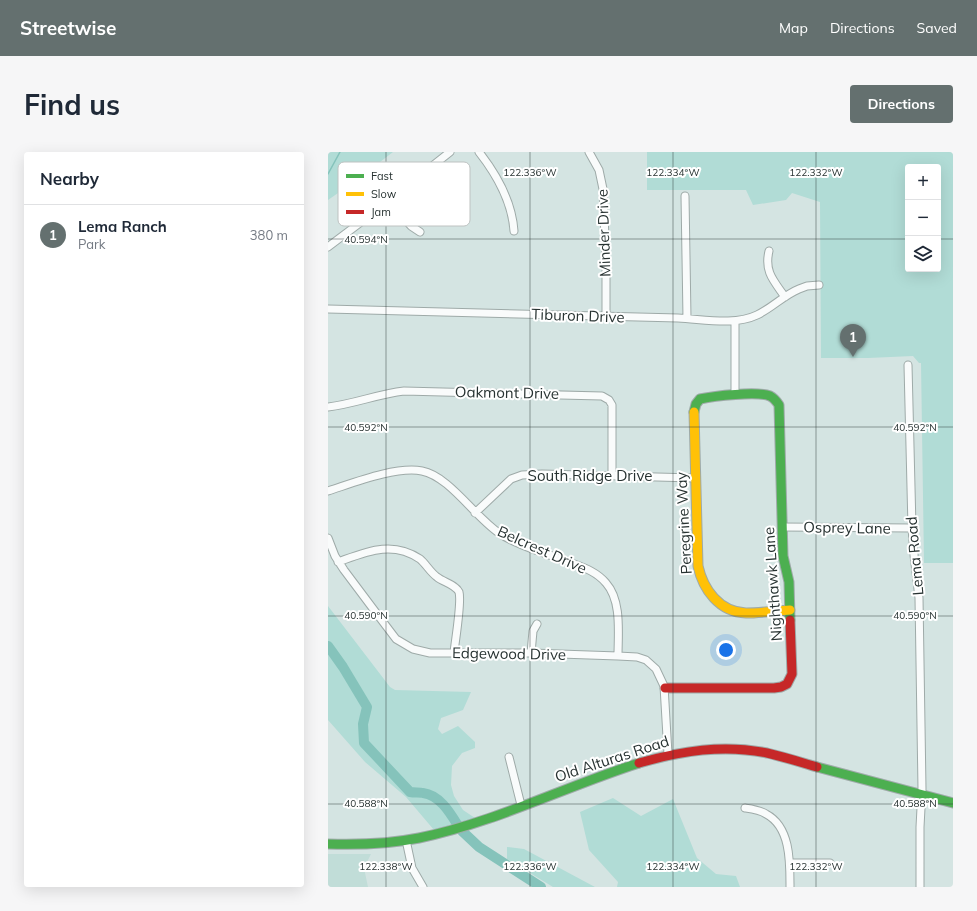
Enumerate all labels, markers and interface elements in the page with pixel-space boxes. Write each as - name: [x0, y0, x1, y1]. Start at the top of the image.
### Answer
- text: Streetwise: [20, 16, 116, 40]
- text: Map: [779, 19, 808, 37]
- text: Directions: [830, 19, 895, 37]
- text: Saved: [917, 19, 957, 37]
- button: Directions: [850, 85, 953, 123]
- text: Find us: [24, 87, 120, 122]
- legend: [338, 162, 470, 226]
- map controls: [905, 164, 941, 272]
- button: +: [905, 164, 941, 200]
- text: 122.336°W: [503, 166, 557, 179]
- text: 122.334°W: [646, 166, 700, 179]
- text: 122.332°W: [789, 166, 843, 179]
- text: Nearby: [40, 168, 99, 189]
- text: Fast: [371, 169, 393, 183]
- text: Slow: [371, 187, 397, 201]
- street label: Minder Drive: [592, 189, 615, 277]
- button: −: [905, 200, 941, 236]
- text: Jam: [371, 205, 391, 219]
- text: Lema Ranch: [78, 217, 167, 236]
- text: 1: [49, 227, 57, 243]
- text: 380 m: [250, 227, 288, 243]
- text: 40.594°N: [344, 233, 388, 246]
- text: Park: [78, 236, 105, 252]
- button: layers: [905, 236, 941, 272]
- street label: Tiburon Drive: [531, 304, 625, 327]
- pin: 1: [840, 324, 866, 357]
- street label: Oakmont Drive: [455, 382, 559, 403]
- text: 40.592°N: [344, 421, 388, 434]
- text: 40.592°N: [893, 421, 937, 434]
- street label: South Ridge Drive: [528, 466, 652, 485]
- street label: Peregrine Way: [671, 471, 696, 575]
- street label: Lema Road: [902, 516, 927, 596]
- street label: Osprey Lane: [803, 517, 891, 538]
- street label: Belcrest Drive: [495, 521, 590, 578]
- street label: Nighthawk Lane: [759, 526, 786, 642]
- text: 40.590°N: [344, 609, 388, 622]
- text: 40.590°N: [893, 609, 937, 622]
- your location: [716, 640, 736, 660]
- street label: Edgewood Drive: [452, 643, 566, 664]
- street label: Old Alturas Road: [552, 731, 671, 786]
- text: 40.588°N: [344, 797, 388, 810]
- text: 40.588°N: [893, 797, 937, 810]
- text: 122.338°W: [359, 860, 413, 873]
- text: 122.336°W: [503, 860, 557, 873]
- text: 122.334°W: [646, 860, 700, 873]
- text: 122.332°W: [789, 860, 843, 873]

